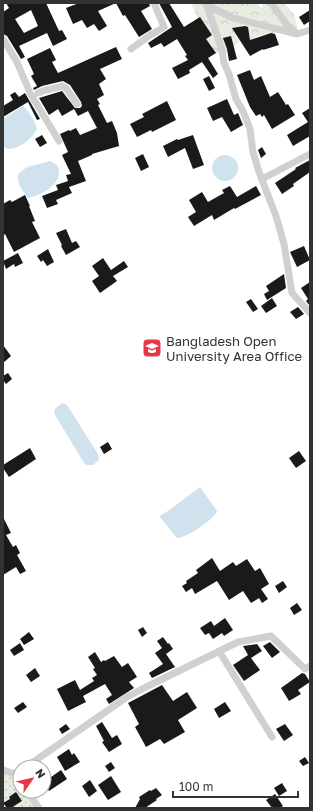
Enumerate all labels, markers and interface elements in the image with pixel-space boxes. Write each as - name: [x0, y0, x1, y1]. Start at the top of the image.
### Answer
- place label: Bangladesh Open University Area Office: [166, 333, 302, 364]
- school or university icon: Bangladesh Open University Area Office: [141, 337, 163, 359]
- north arrow: [12, 759, 52, 799]
- text: N: [33, 766, 48, 780]
- scale bar: [173, 773, 298, 799]
- text: 100 m: [179, 779, 213, 794]

